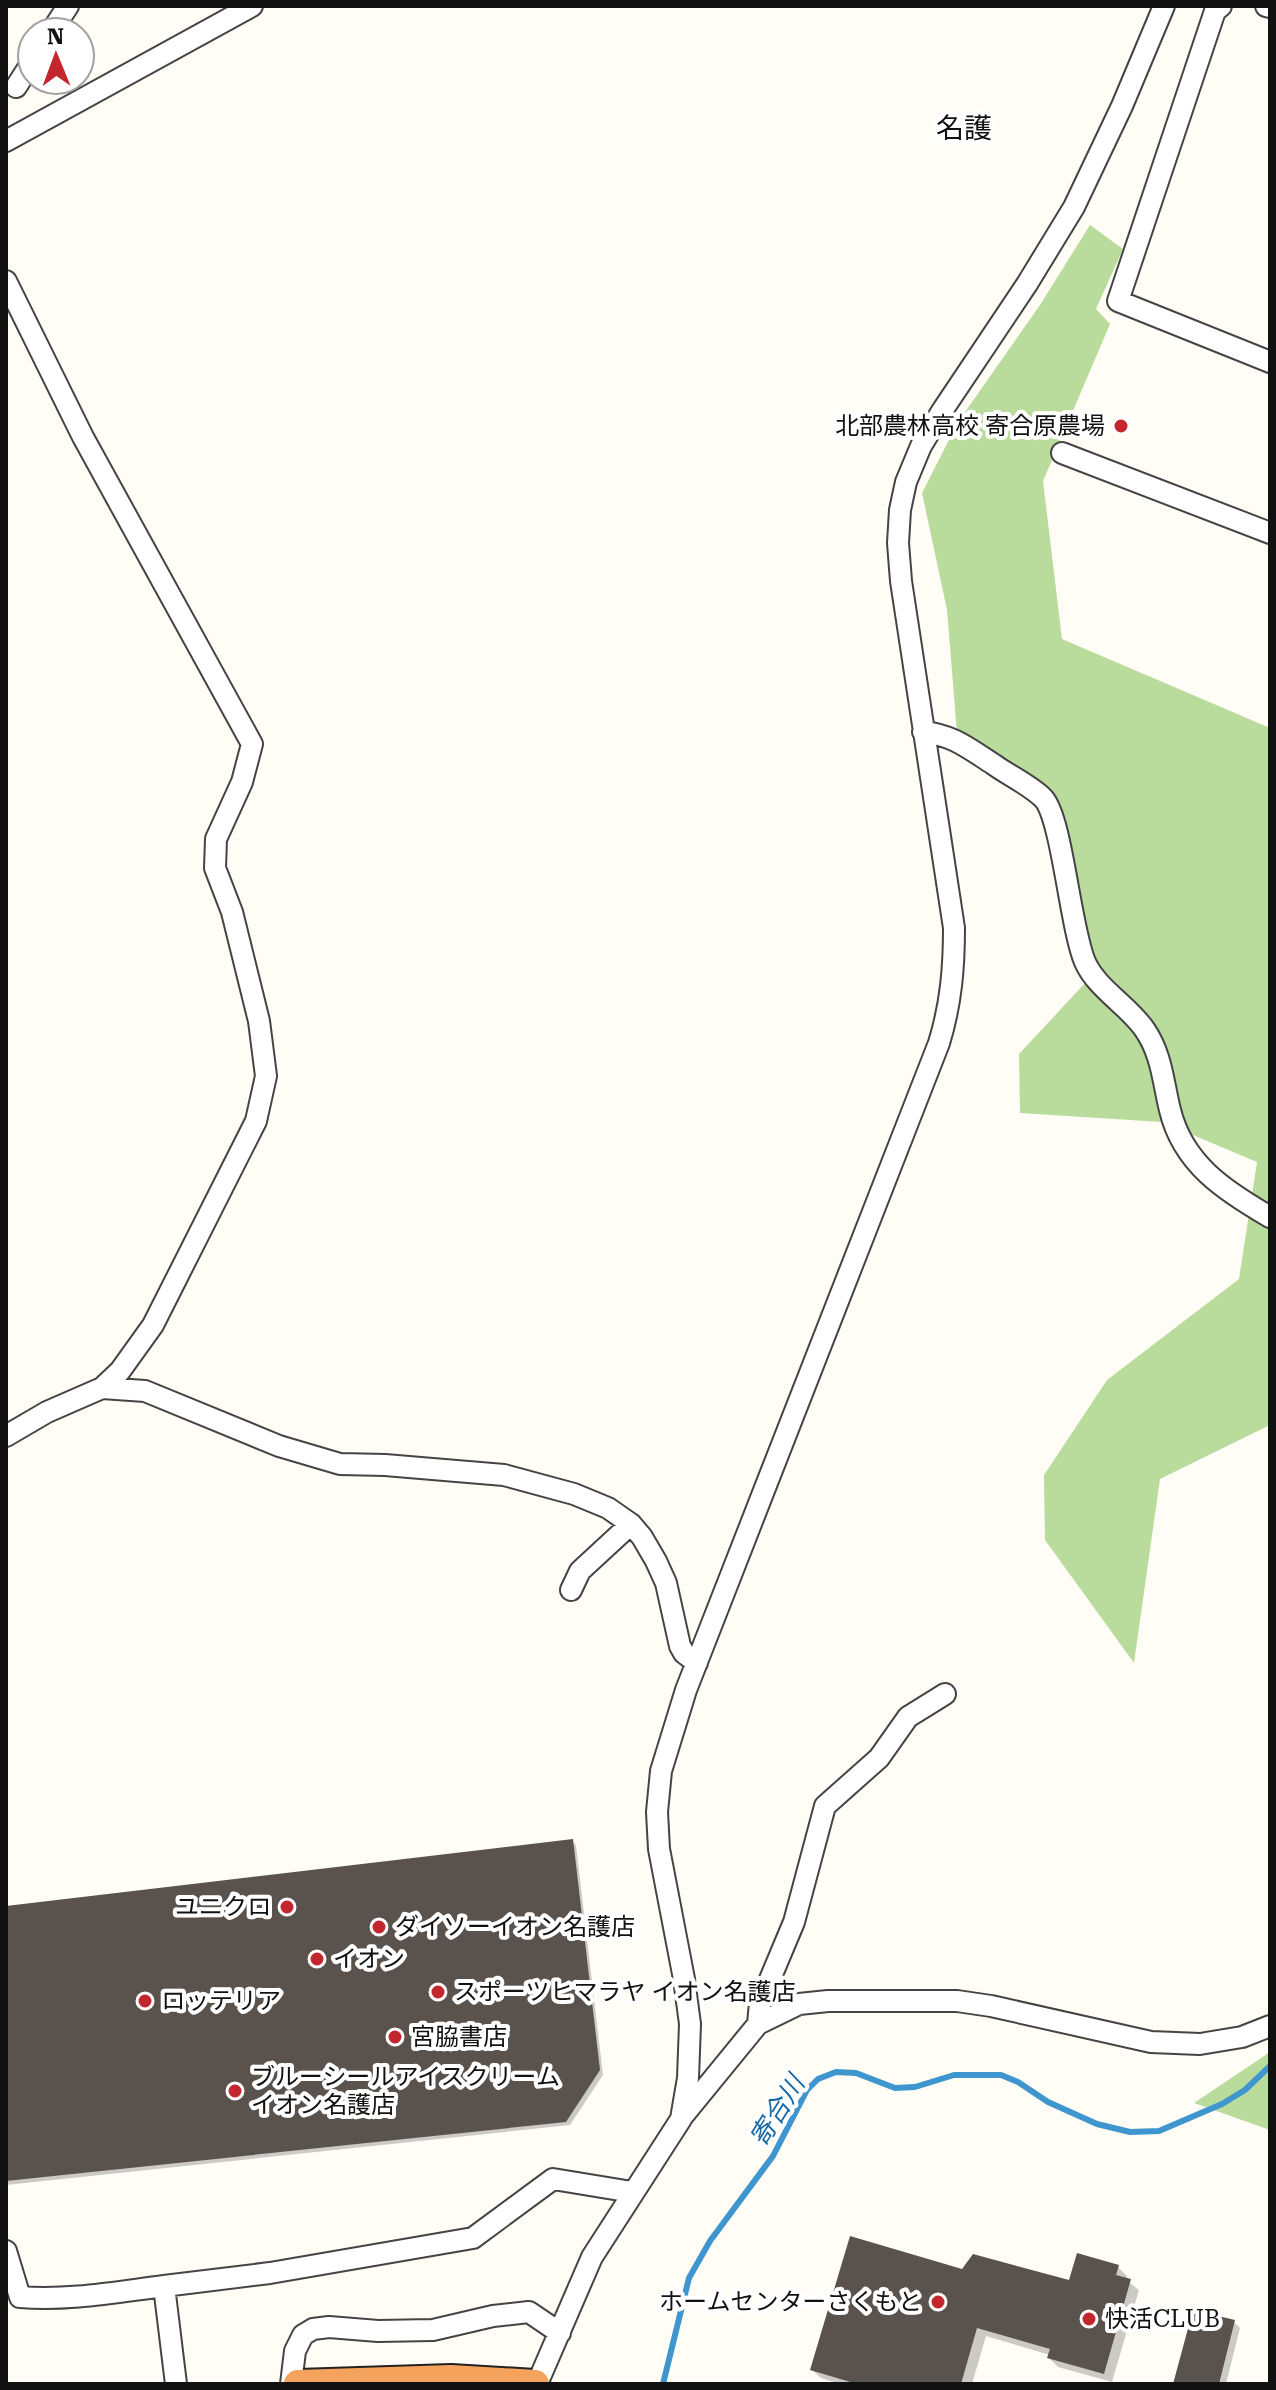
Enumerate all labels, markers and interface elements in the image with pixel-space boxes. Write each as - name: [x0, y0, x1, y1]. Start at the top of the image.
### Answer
- north arrow: [16, 16, 96, 96]
- text: N: [47, 24, 64, 49]
- district label: 名護: [936, 112, 992, 145]
- place label: 北部農林高校 寄合原農場: [835, 412, 1105, 440]
- marker: 北部農林高校 寄合原農場: [1112, 417, 1130, 435]
- place label: ユニクロ: [175, 1893, 271, 1921]
- marker: ユニクロ: [278, 1898, 296, 1916]
- place label: ダイソーイオン名護店: [395, 1913, 635, 1941]
- marker: ダイソーイオン名護店: [370, 1918, 388, 1936]
- place label: イオン: [333, 1945, 405, 1973]
- marker: イオン: [308, 1950, 326, 1968]
- place label: スポーツヒマラヤ イオン名護店: [454, 1978, 796, 2006]
- marker: スポーツヒマラヤ イオン名護店: [429, 1983, 447, 2001]
- place label: ロッテリア: [161, 1987, 281, 2015]
- marker: ロッテリア: [136, 1992, 154, 2010]
- place label: 宮脇書店: [411, 2023, 507, 2051]
- marker: 宮脇書店: [386, 2028, 404, 2046]
- place label: ブルーシールアイスクリーム イオン名護店: [251, 2063, 560, 2119]
- water label: 寄合川: [744, 2067, 812, 2152]
- marker: ブルーシールアイスクリーム イオン名護店: [226, 2082, 244, 2100]
- place label: ホームセンターさくもと: [659, 2288, 922, 2316]
- marker: ホームセンターさくもと: [929, 2293, 947, 2311]
- place label: 快活CLUB: [1105, 2305, 1220, 2333]
- marker: 快活CLUB: [1080, 2310, 1098, 2328]

